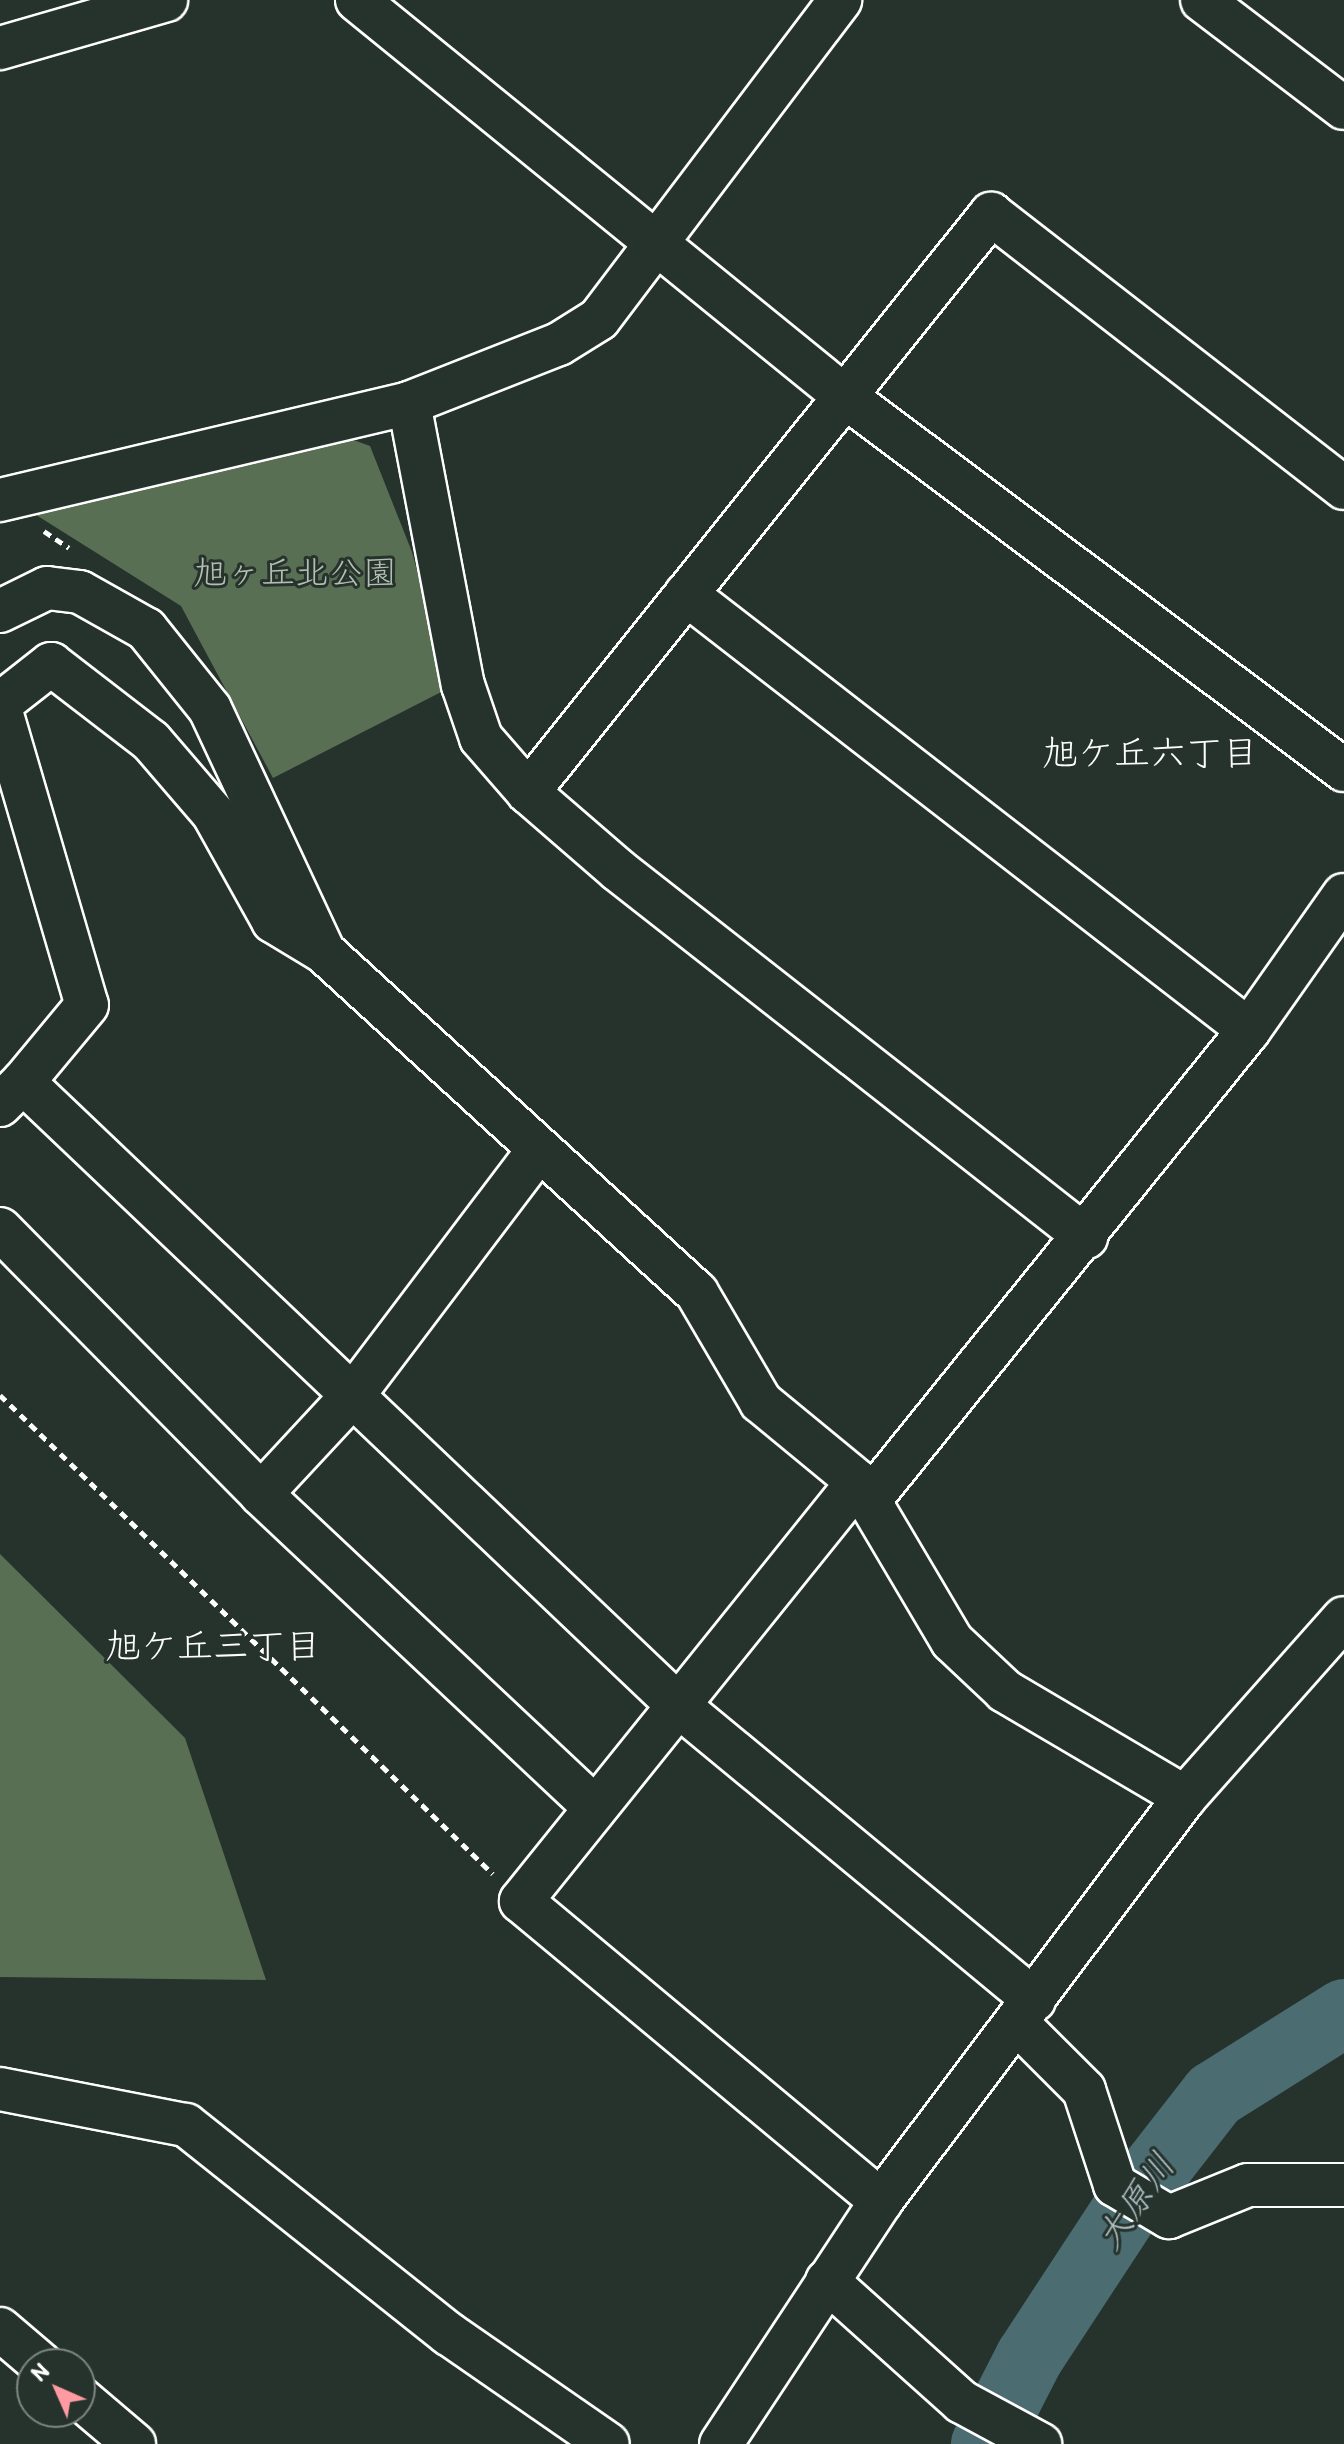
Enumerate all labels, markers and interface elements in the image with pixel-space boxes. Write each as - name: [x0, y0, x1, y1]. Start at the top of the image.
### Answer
- park label: 旭ヶ丘北公園: [193, 553, 397, 593]
- district label: 旭ケ丘六丁目: [1042, 731, 1258, 775]
- district label: 旭ケ丘三丁目: [105, 1624, 321, 1668]
- water label: 大原川: [1086, 2144, 1184, 2258]
- north arrow: [16, 2348, 96, 2428]
- text: N: [25, 2357, 55, 2387]

